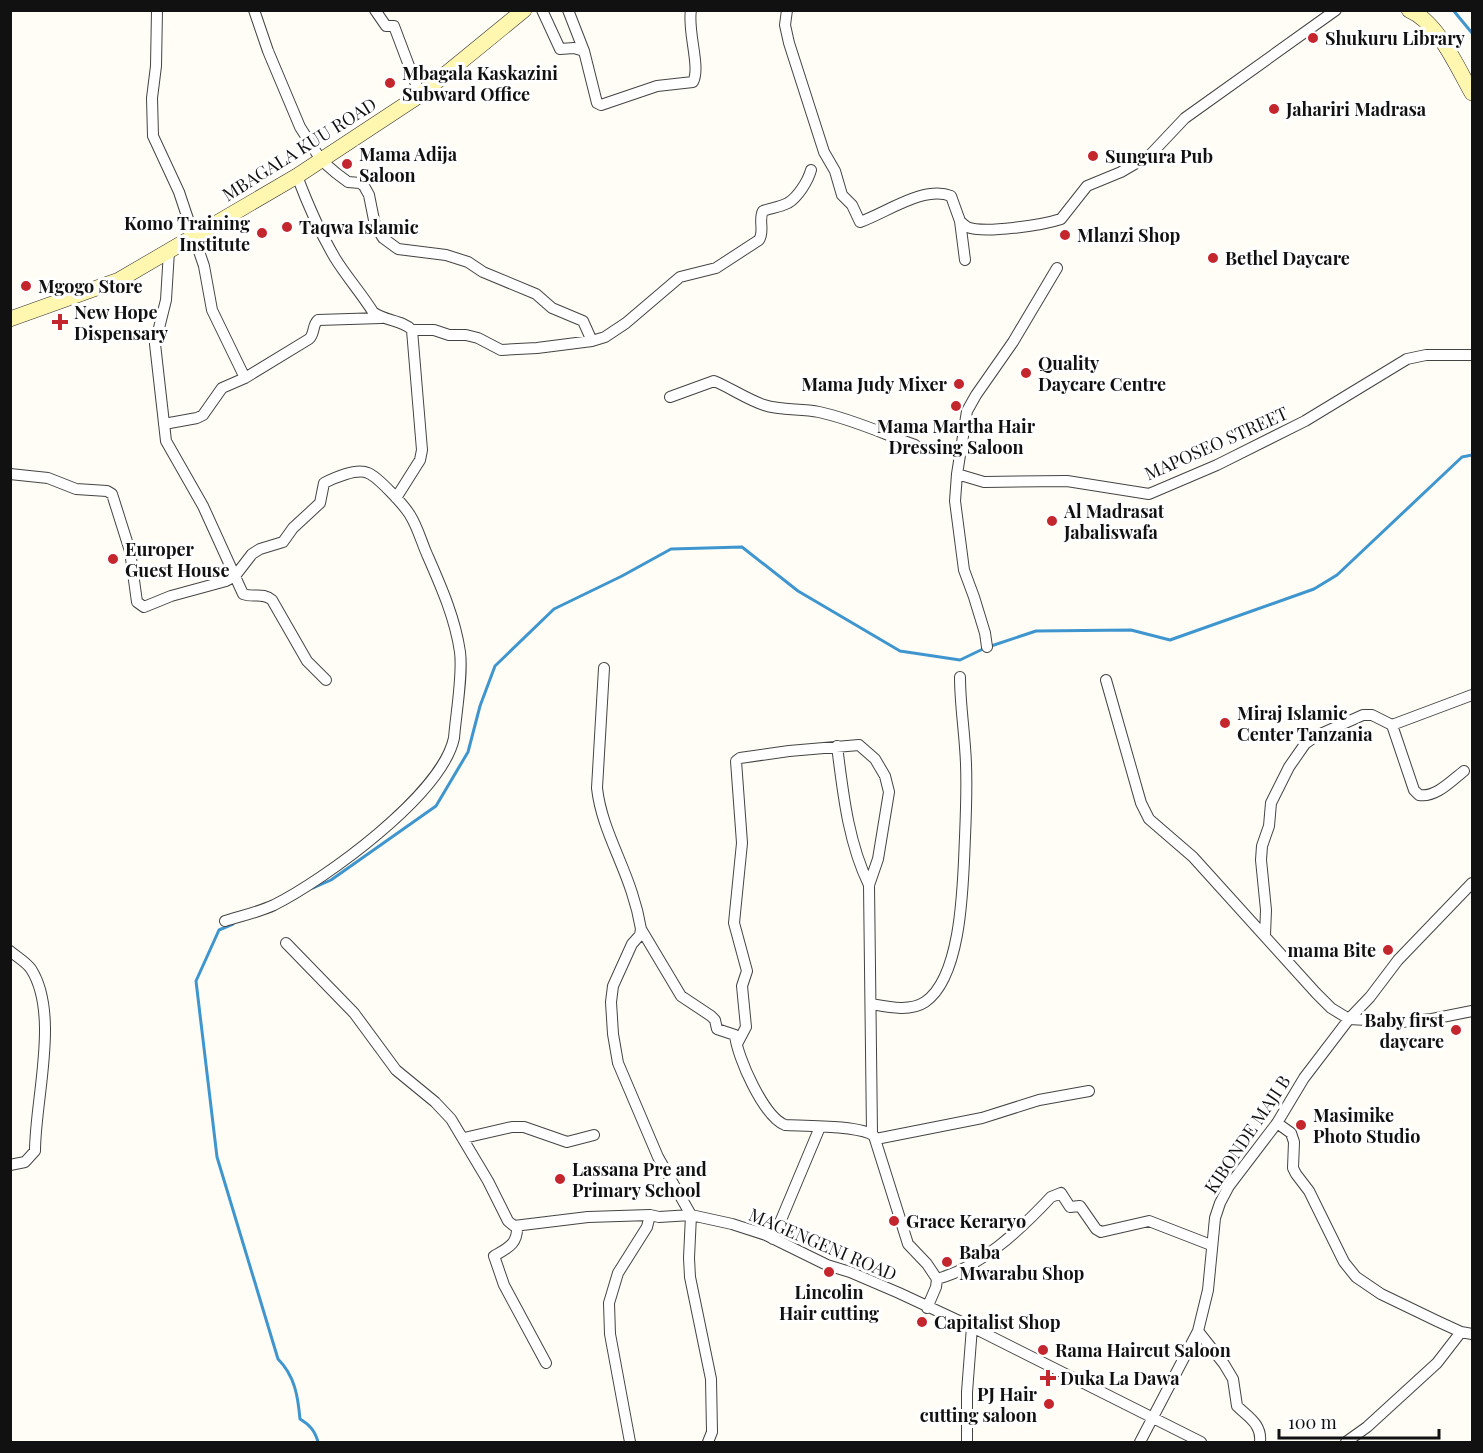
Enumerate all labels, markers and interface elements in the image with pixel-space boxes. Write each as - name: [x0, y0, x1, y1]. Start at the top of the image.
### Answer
- place label: Shukuru Library: [1325, 26, 1466, 50]
- marker: Shukuru Library: [1306, 31, 1320, 45]
- place label: Mbagala Kaskazini Subward Office: [402, 61, 558, 106]
- marker: Mbagala Kaskazini Subward Office: [383, 76, 397, 90]
- street label: MBAGALA KUU ROAD: [217, 92, 381, 206]
- place label: Jahariri Madrasa: [1285, 97, 1427, 121]
- marker: Jahariri Madrasa: [1267, 102, 1281, 116]
- place label: Mama Adija Saloon: [359, 142, 458, 187]
- place label: Sungura Pub: [1105, 144, 1213, 168]
- marker: Sungura Pub: [1086, 149, 1100, 163]
- marker: Mama Adija Saloon: [340, 157, 354, 171]
- place label: Komo Training Institute: [124, 211, 250, 256]
- place label: Taqwa Islamic: [299, 215, 419, 239]
- marker: Taqwa Islamic: [280, 220, 294, 234]
- place label: Mlanzi Shop: [1077, 223, 1181, 247]
- marker: Komo Training Institute: [255, 226, 269, 240]
- marker: Mlanzi Shop: [1058, 228, 1072, 242]
- place label: Bethel Daycare: [1225, 246, 1350, 270]
- marker: Bethel Daycare: [1206, 251, 1220, 265]
- place label: Mgogo Store: [38, 274, 143, 298]
- marker: Mgogo Store: [19, 279, 33, 293]
- place label: New Hope Dispensary: [74, 300, 169, 345]
- marker: New Hope Dispensary: [51, 313, 69, 331]
- place label: Quality Daycare Centre: [1038, 351, 1166, 396]
- marker: Quality Daycare Centre: [1019, 366, 1033, 380]
- place label: Mama Judy Mixer: [801, 372, 948, 396]
- marker: Mama Judy Mixer: [952, 377, 966, 391]
- marker: Mama Martha Hair Dressing Saloon: [949, 399, 963, 413]
- street label: MAPOSEO STREET: [1140, 401, 1292, 485]
- place label: Mama Martha Hair Dressing Saloon: [877, 414, 1036, 459]
- place label: Al Madrasat Jabaliswafa: [1063, 499, 1165, 544]
- marker: Al Madrasat Jabaliswafa: [1045, 514, 1059, 528]
- place label: Europer Guest House: [125, 537, 229, 582]
- marker: Europer Guest House: [106, 552, 120, 566]
- place label: Miraj Islamic Center Tanzania: [1237, 701, 1373, 746]
- marker: Miraj Islamic Center Tanzania: [1218, 716, 1232, 730]
- place label: mama Bite: [1288, 938, 1376, 962]
- marker: mama Bite: [1381, 943, 1395, 957]
- place label: Baby first daycare: [1364, 1008, 1445, 1053]
- marker: Baby first daycare: [1449, 1023, 1463, 1037]
- street label: KIBONDE MAJI B: [1198, 1070, 1296, 1198]
- place label: Masimike Photo Studio: [1313, 1103, 1420, 1148]
- marker: Masimike Photo Studio: [1294, 1118, 1308, 1132]
- place label: Lassana Pre and Primary School: [572, 1157, 707, 1202]
- marker: Lassana Pre and Primary School: [553, 1172, 567, 1186]
- street label: MAGENGENI ROAD: [745, 1202, 901, 1286]
- place label: Grace Keraryo: [906, 1209, 1026, 1233]
- marker: Grace Keraryo: [887, 1214, 901, 1228]
- place label: Baba Mwarabu Shop: [959, 1240, 1085, 1285]
- marker: Baba Mwarabu Shop: [940, 1255, 954, 1269]
- marker: Lincolin Hair cutting: [822, 1265, 836, 1279]
- place label: Lincolin Hair cutting: [779, 1280, 879, 1325]
- place label: Capitalist Shop: [934, 1310, 1061, 1334]
- marker: Capitalist Shop: [915, 1315, 929, 1329]
- place label: Rama Haircut Saloon: [1055, 1338, 1231, 1362]
- marker: Rama Haircut Saloon: [1036, 1343, 1050, 1357]
- place label: Duka La Dawa: [1060, 1366, 1180, 1390]
- marker: Duka La Dawa: [1041, 1371, 1055, 1385]
- place label: PJ Hair cutting saloon: [920, 1382, 1038, 1427]
- marker: PJ Hair cutting saloon: [1042, 1397, 1056, 1411]
- scale bar: [1279, 1402, 1440, 1440]
- text: 100 m: [1288, 1410, 1337, 1434]

